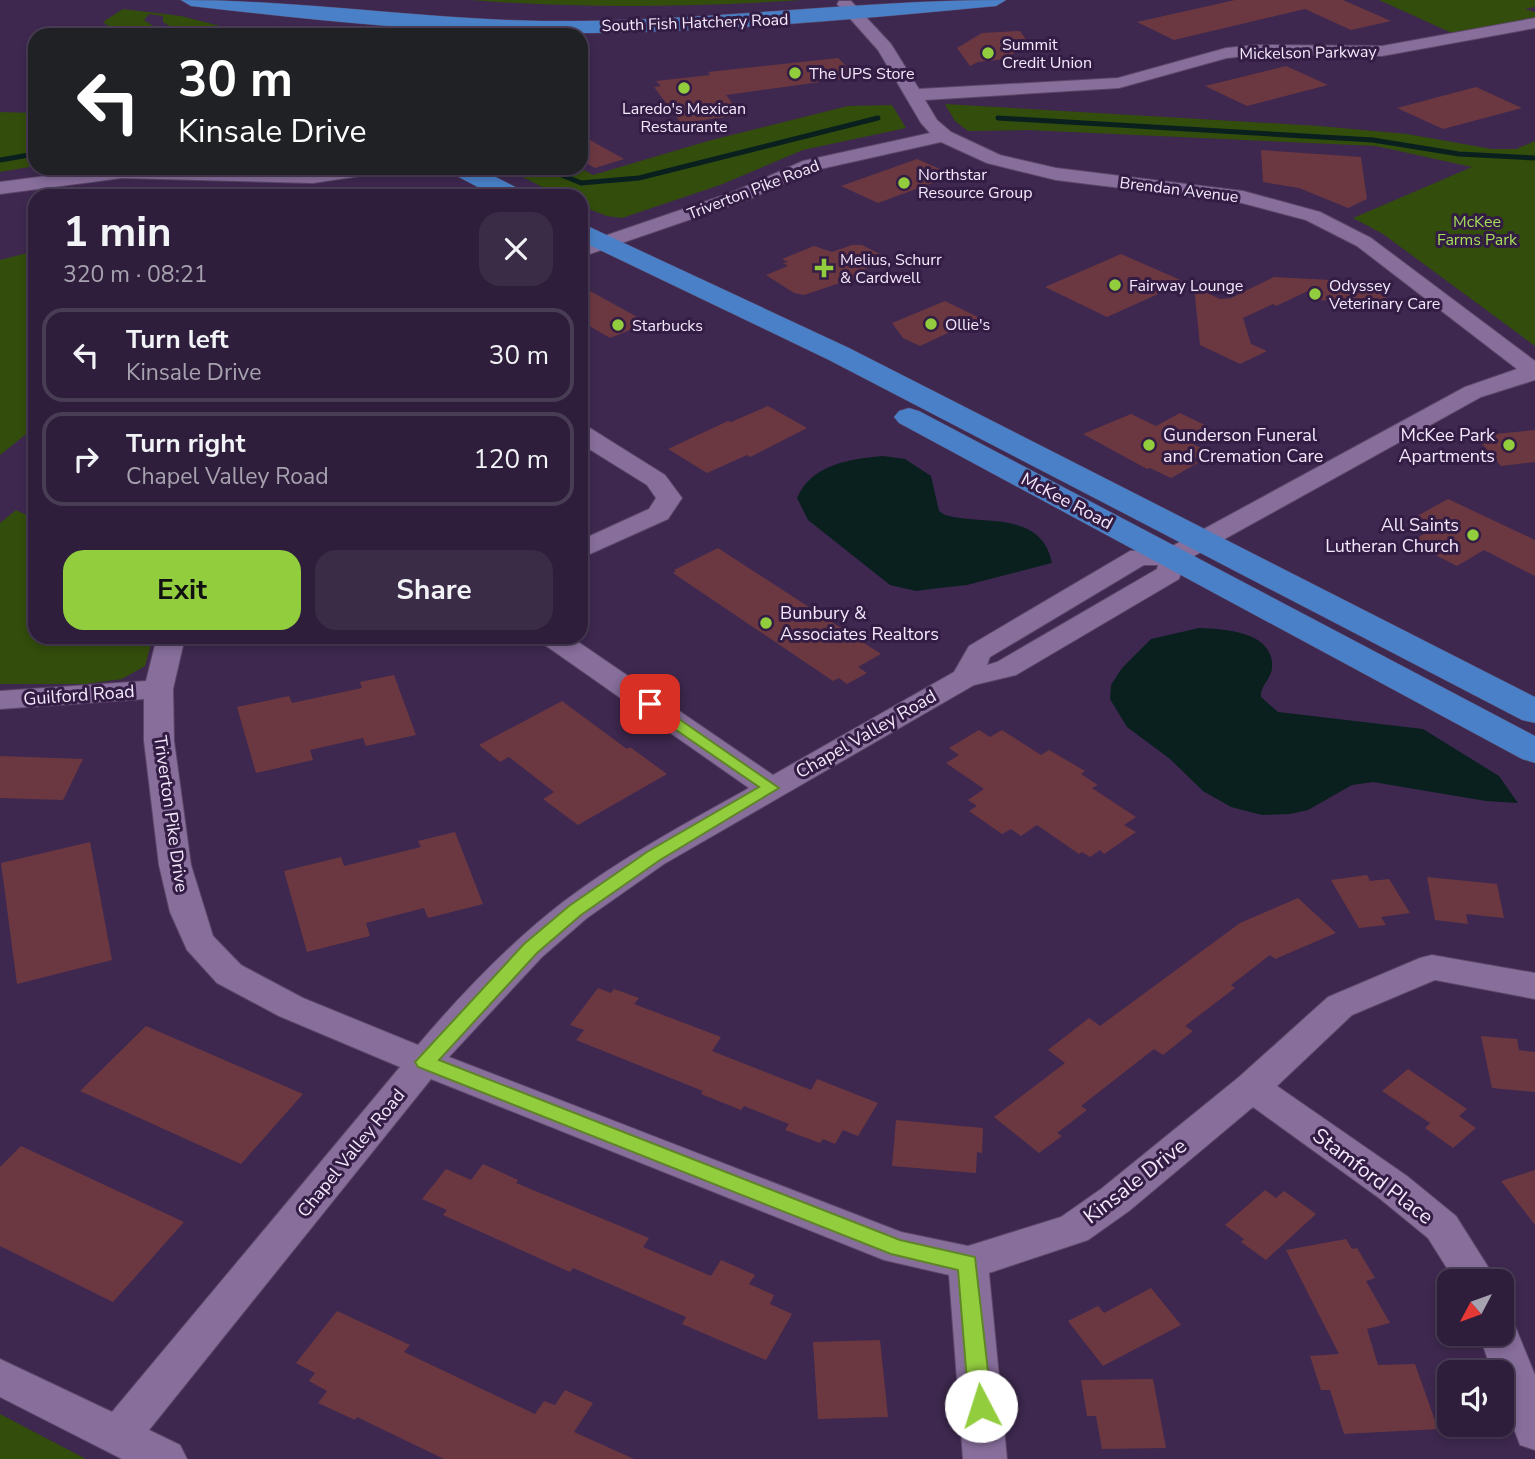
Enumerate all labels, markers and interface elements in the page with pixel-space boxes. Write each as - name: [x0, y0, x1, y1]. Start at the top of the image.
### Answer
- street label: South Fish Hatchery Road: [601, 9, 789, 37]
- place label: Summit Credit Union: [1002, 34, 1092, 74]
- street label: Mickelson Parkway: [1239, 41, 1378, 65]
- marker: Summit Credit Union: [980, 45, 996, 61]
- text: 30 m: [178, 46, 293, 113]
- icon: left: [63, 56, 154, 147]
- place label: The UPS Store: [809, 63, 914, 85]
- marker: The UPS Store: [787, 65, 803, 81]
- marker: Laredo's Mexican Restaurante: [676, 80, 692, 96]
- place label: Laredo's Mexican Restaurante: [622, 98, 746, 138]
- text: Kinsale Drive: [178, 110, 366, 153]
- street label: Triverton Pike Road: [684, 155, 823, 225]
- place label: Northstar Resource Group: [918, 164, 1033, 204]
- street label: Brendan Avenue: [1118, 172, 1240, 208]
- marker: Northstar Resource Group: [896, 175, 912, 191]
- text: 1 min: [63, 204, 172, 261]
- park label: McKee Farms Park: [1437, 211, 1518, 251]
- button: close: [479, 212, 553, 286]
- place label: Melius, Schurr & Cardwell: [840, 249, 942, 289]
- marker: Melius, Schurr & Cardwell: [814, 258, 834, 278]
- text: 320 m · 08:21: [63, 259, 208, 290]
- place label: Fairway Lounge: [1129, 275, 1243, 297]
- place label: Odyssey Veterinary Care: [1328, 275, 1440, 315]
- marker: Fairway Lounge: [1107, 277, 1123, 293]
- marker: Odyssey Veterinary Care: [1307, 286, 1323, 302]
- place label: Ollie's: [945, 314, 990, 336]
- place label: Starbucks: [632, 315, 703, 337]
- marker: Ollie's: [923, 316, 939, 332]
- marker: Starbucks: [610, 317, 626, 333]
- text: Turn left: [126, 322, 229, 357]
- icon: left: [67, 336, 105, 374]
- text: 30 m: [489, 338, 549, 373]
- text: Kinsale Drive: [126, 357, 261, 388]
- place label: Gunderson Funeral and Cremation Care: [1163, 423, 1323, 468]
- place label: McKee Park Apartments: [1398, 423, 1496, 468]
- text: Turn right: [126, 426, 245, 461]
- marker: Gunderson Funeral and Cremation Care: [1141, 437, 1157, 453]
- marker: McKee Park Apartments: [1501, 437, 1517, 453]
- icon: right: [67, 440, 105, 478]
- text: 120 m: [473, 442, 549, 477]
- text: Chapel Valley Road: [126, 461, 329, 492]
- street label: McKee Road: [1017, 467, 1117, 535]
- place label: All Saints Lutheran Church: [1325, 513, 1459, 558]
- marker: All Saints Lutheran Church: [1465, 527, 1481, 543]
- button: Exit: [63, 550, 301, 630]
- button: Share: [315, 550, 553, 630]
- place label: Bunbury & Associates Realtors: [780, 601, 939, 646]
- marker: Bunbury & Associates Realtors: [758, 615, 774, 631]
- pin: [620, 674, 680, 734]
- street label: Guilford Road: [22, 679, 136, 711]
- street label: Chapel Valley Road: [791, 684, 941, 784]
- icon: arrive: [631, 685, 669, 723]
- street label: Triverton Pike Drive: [148, 734, 194, 894]
- street label: Chapel Valley Road: [292, 1084, 410, 1222]
- street label: Stamford Place: [1307, 1121, 1439, 1231]
- street label: Kinsale Drive: [1078, 1132, 1192, 1230]
- north arrow: [1437, 1269, 1514, 1346]
- map controls: [1437, 1269, 1514, 1437]
- button: sound: [1437, 1360, 1514, 1437]
- position arrow: [944, 1369, 1018, 1443]

